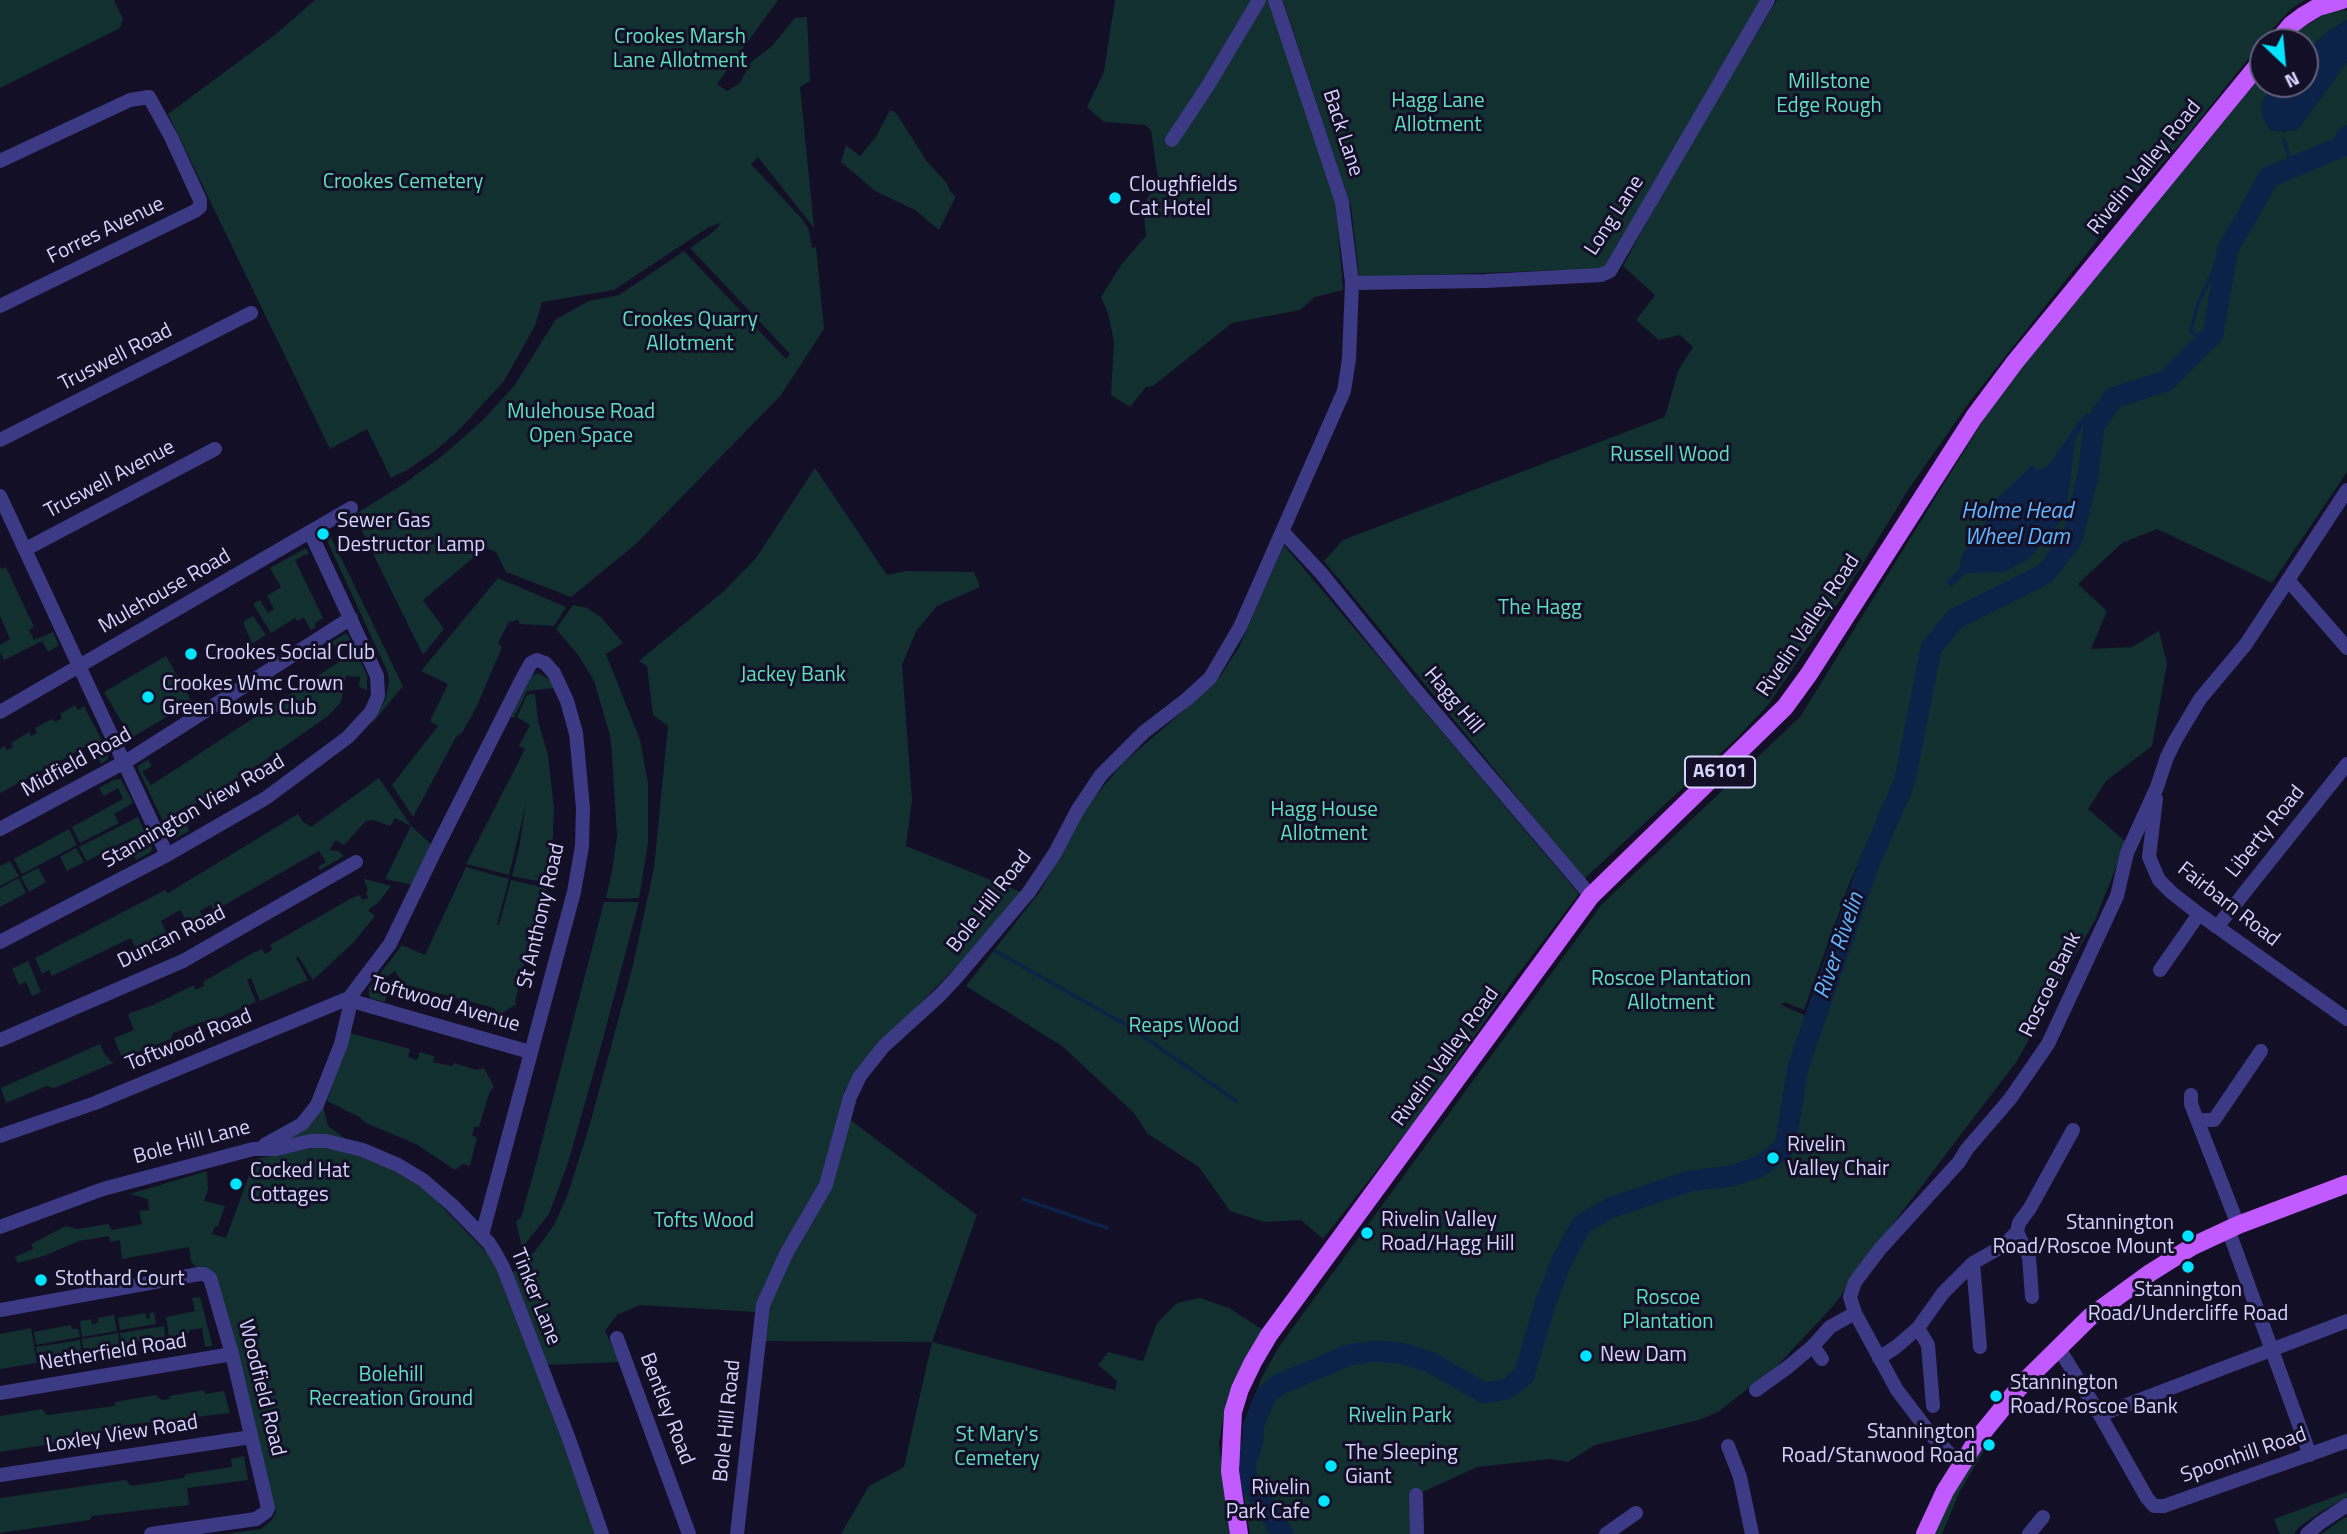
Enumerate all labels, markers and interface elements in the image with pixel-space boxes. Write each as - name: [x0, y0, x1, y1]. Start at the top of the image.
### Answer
- park label: Crookes Marsh Lane Allotment: [613, 25, 747, 75]
- north arrow: [2249, 28, 2319, 98]
- text: N: [2280, 65, 2305, 96]
- park label: Millstone Edge Rough: [1776, 70, 1882, 120]
- street label: Back Lane: [1316, 86, 1368, 180]
- park label: Hagg Lane Allotment: [1391, 89, 1485, 139]
- street label: Rivelin Valley Road: [2083, 96, 2207, 240]
- park label: Crookes Cemetery: [323, 170, 483, 196]
- street label: Long Lane: [1580, 171, 1650, 261]
- place label: Cloughfields Cat Hotel: [1129, 173, 1237, 223]
- marker: Cloughfields Cat Hotel: [1107, 190, 1123, 206]
- street label: Forres Avenue: [44, 192, 168, 270]
- park label: Crookes Quarry Allotment: [622, 308, 758, 358]
- street label: Truswell Road: [55, 319, 177, 397]
- park label: Mulehouse Road Open Space: [507, 400, 655, 450]
- street label: Truswell Avenue: [41, 435, 179, 525]
- park label: Russell Wood: [1610, 443, 1730, 469]
- water label: Holme Head Wheel Dam: [1961, 498, 2073, 552]
- place label: Sewer Gas Destructor Lamp: [337, 509, 485, 559]
- marker: Sewer Gas Destructor Lamp: [315, 526, 331, 542]
- street label: Mulehouse Road: [95, 544, 235, 640]
- street label: Rivelin Valley Road: [1752, 550, 1866, 702]
- park label: The Hagg: [1498, 596, 1582, 622]
- place label: Crookes Social Club: [205, 641, 375, 667]
- marker: Crookes Social Club: [183, 646, 199, 662]
- street label: Hagg Hill: [1418, 662, 1488, 740]
- park label: Jackey Bank: [740, 663, 846, 689]
- place label: Crookes Wmc Crown Green Bowls Club: [162, 672, 344, 722]
- marker: Crookes Wmc Crown Green Bowls Club: [140, 689, 156, 705]
- street label: Midfield Road: [18, 723, 136, 803]
- street label: Stannington View Road: [98, 750, 290, 874]
- road number: A6101: [1685, 757, 1755, 788]
- street label: Liberty Road: [2221, 781, 2311, 883]
- park label: Hagg House Allotment: [1270, 798, 1378, 848]
- street label: St Anthony Road: [513, 841, 571, 991]
- street label: Bole Hill Road: [942, 846, 1038, 958]
- street label: Fairbarn Road: [2172, 857, 2284, 953]
- water label: River Rivelin: [1809, 889, 1871, 1003]
- street label: Duncan Road: [114, 901, 230, 975]
- street label: Roscoe Bank: [2015, 928, 2087, 1042]
- park label: Roscoe Plantation Allotment: [1591, 967, 1751, 1017]
- street label: Toftwood Avenue: [367, 972, 523, 1038]
- street label: Rivelin Valley Road: [1387, 982, 1505, 1132]
- street label: Toftwood Road: [122, 1004, 256, 1078]
- park label: Reaps Wood: [1129, 1014, 1239, 1040]
- street label: Bole Hill Lane: [131, 1115, 253, 1171]
- place label: Rivelin Valley Chair: [1787, 1133, 1889, 1183]
- marker: Rivelin Valley Chair: [1765, 1150, 1781, 1166]
- place label: Cocked Hat Cottages: [250, 1159, 350, 1209]
- marker: Cocked Hat Cottages: [228, 1176, 244, 1192]
- place label: Rivelin Valley Road/Hagg Hill: [1381, 1208, 1514, 1258]
- park label: Tofts Wood: [654, 1209, 754, 1235]
- place label: Stannington Road/Roscoe Mount: [1993, 1211, 2174, 1261]
- marker: Rivelin Valley Road/Hagg Hill: [1359, 1225, 1375, 1241]
- marker: Stannington Road/Roscoe Mount: [2180, 1228, 2196, 1244]
- street label: Tinker Lane: [504, 1245, 566, 1349]
- marker: Stannington Road/Undercliffe Road: [2180, 1259, 2196, 1275]
- place label: Stothard Court: [55, 1267, 185, 1293]
- marker: Stothard Court: [33, 1272, 49, 1288]
- place label: Stannington Road/Undercliffe Road: [2088, 1278, 2288, 1328]
- park label: Roscoe Plantation: [1622, 1286, 1714, 1336]
- street label: Woodfield Road: [232, 1317, 290, 1459]
- street label: Netherfield Road: [37, 1329, 189, 1377]
- place label: New Dam: [1600, 1343, 1687, 1369]
- marker: New Dam: [1578, 1348, 1594, 1364]
- street label: Bentley Road: [633, 1350, 699, 1468]
- street label: Bole Hill Road: [709, 1359, 747, 1483]
- park label: Bolehill Recreation Ground: [309, 1363, 473, 1413]
- place label: Stannington Road/Roscoe Bank: [2010, 1371, 2178, 1421]
- marker: Stannington Road/Roscoe Bank: [1988, 1388, 2004, 1404]
- park label: Rivelin Park: [1348, 1404, 1452, 1430]
- street label: Loxley View Road: [44, 1411, 200, 1459]
- place label: Stannington Road/Stanwood Road: [1781, 1420, 1975, 1470]
- park label: St Mary's Cemetery: [954, 1423, 1040, 1473]
- street label: Spoonhill Road: [2178, 1423, 2310, 1489]
- marker: Stannington Road/Stanwood Road: [1981, 1437, 1997, 1453]
- place label: The Sleeping Giant: [1345, 1441, 1458, 1491]
- marker: The Sleeping Giant: [1323, 1458, 1339, 1474]
- place label: Rivelin Park Cafe: [1226, 1476, 1310, 1526]
- marker: Rivelin Park Cafe: [1316, 1493, 1332, 1509]

